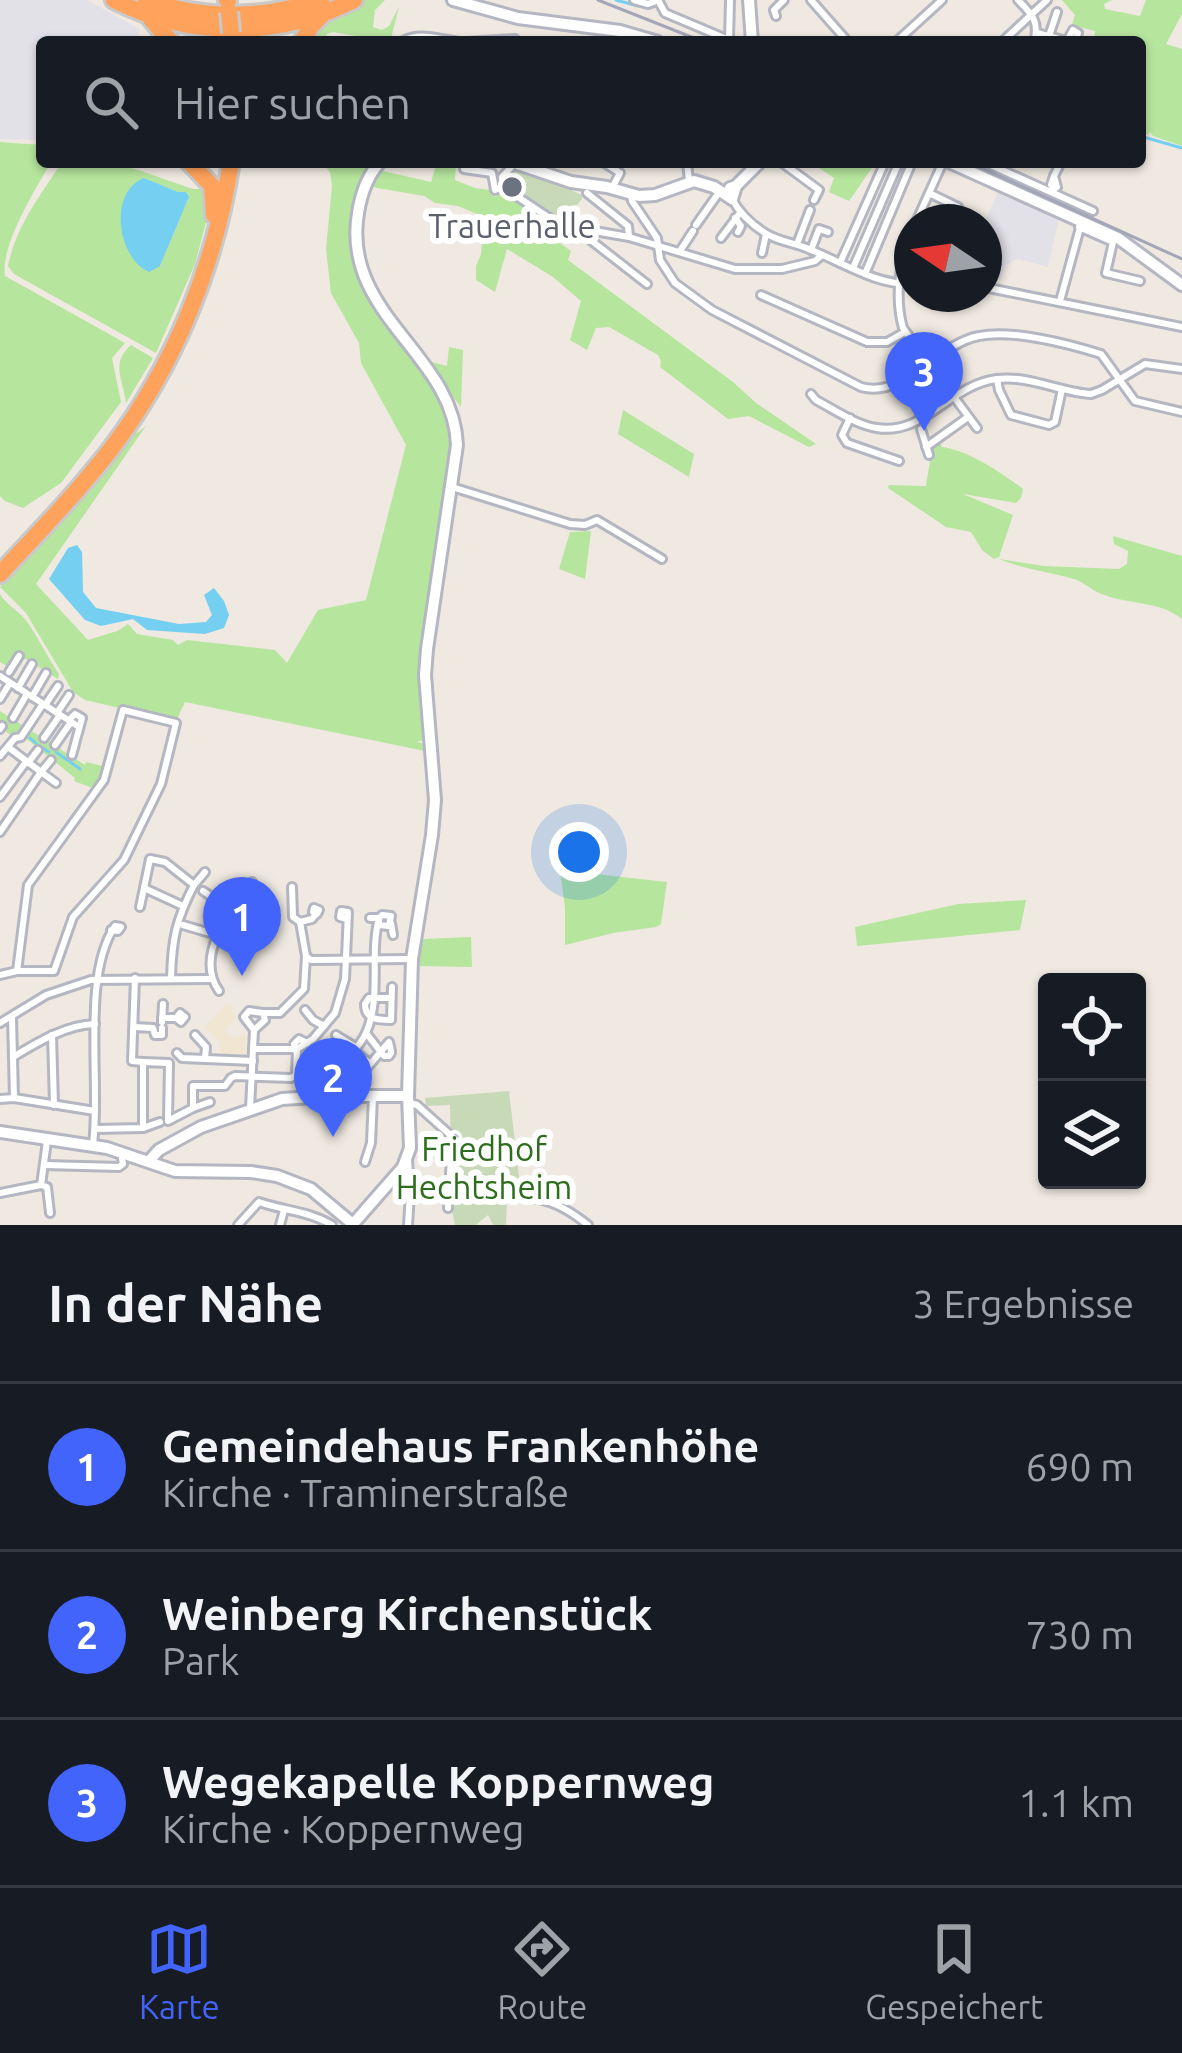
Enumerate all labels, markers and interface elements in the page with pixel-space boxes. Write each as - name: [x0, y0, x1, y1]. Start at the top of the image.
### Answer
- search box: [36, 36, 1146, 168]
- icon: search: [78, 69, 144, 135]
- text: Hier suchen: [174, 77, 411, 128]
- marker: Trauerhalle: [499, 174, 525, 200]
- north arrow: [894, 204, 1002, 312]
- place label: Trauerhalle: [428, 207, 596, 244]
- pin: 3: [885, 332, 963, 431]
- your location: [549, 822, 609, 882]
- pin: 1: [203, 877, 281, 976]
- map controls: [1038, 973, 1146, 1189]
- button: locate: [1038, 973, 1146, 1081]
- pin: 2: [294, 1038, 372, 1137]
- button: layers: [1038, 1081, 1146, 1189]
- park label: Friedhof Hechtsheim: [396, 1130, 572, 1205]
- text: In der Nähe: [48, 1274, 323, 1332]
- text: 3 Ergebnisse: [913, 1282, 1134, 1325]
- text: Gemeindehaus Frankenhöhe: [162, 1420, 760, 1471]
- text: 1: [76, 1445, 98, 1488]
- text: 690 m: [1025, 1445, 1134, 1488]
- text: Kirche · Traminerstraße: [162, 1471, 569, 1514]
- text: Weinberg Kirchenstück: [162, 1588, 652, 1639]
- text: 2: [76, 1613, 98, 1656]
- text: 730 m: [1025, 1613, 1134, 1656]
- text: Park: [162, 1639, 240, 1682]
- text: Wegekapelle Koppernweg: [162, 1756, 715, 1807]
- text: 3: [76, 1781, 98, 1824]
- text: 1.1 km: [1018, 1781, 1134, 1824]
- text: Kirche · Koppernweg: [162, 1807, 525, 1850]
- tab: Karte: [139, 1916, 220, 2025]
- tab: Route: [498, 1916, 587, 2025]
- tab: Gespeichert: [865, 1916, 1043, 2025]

